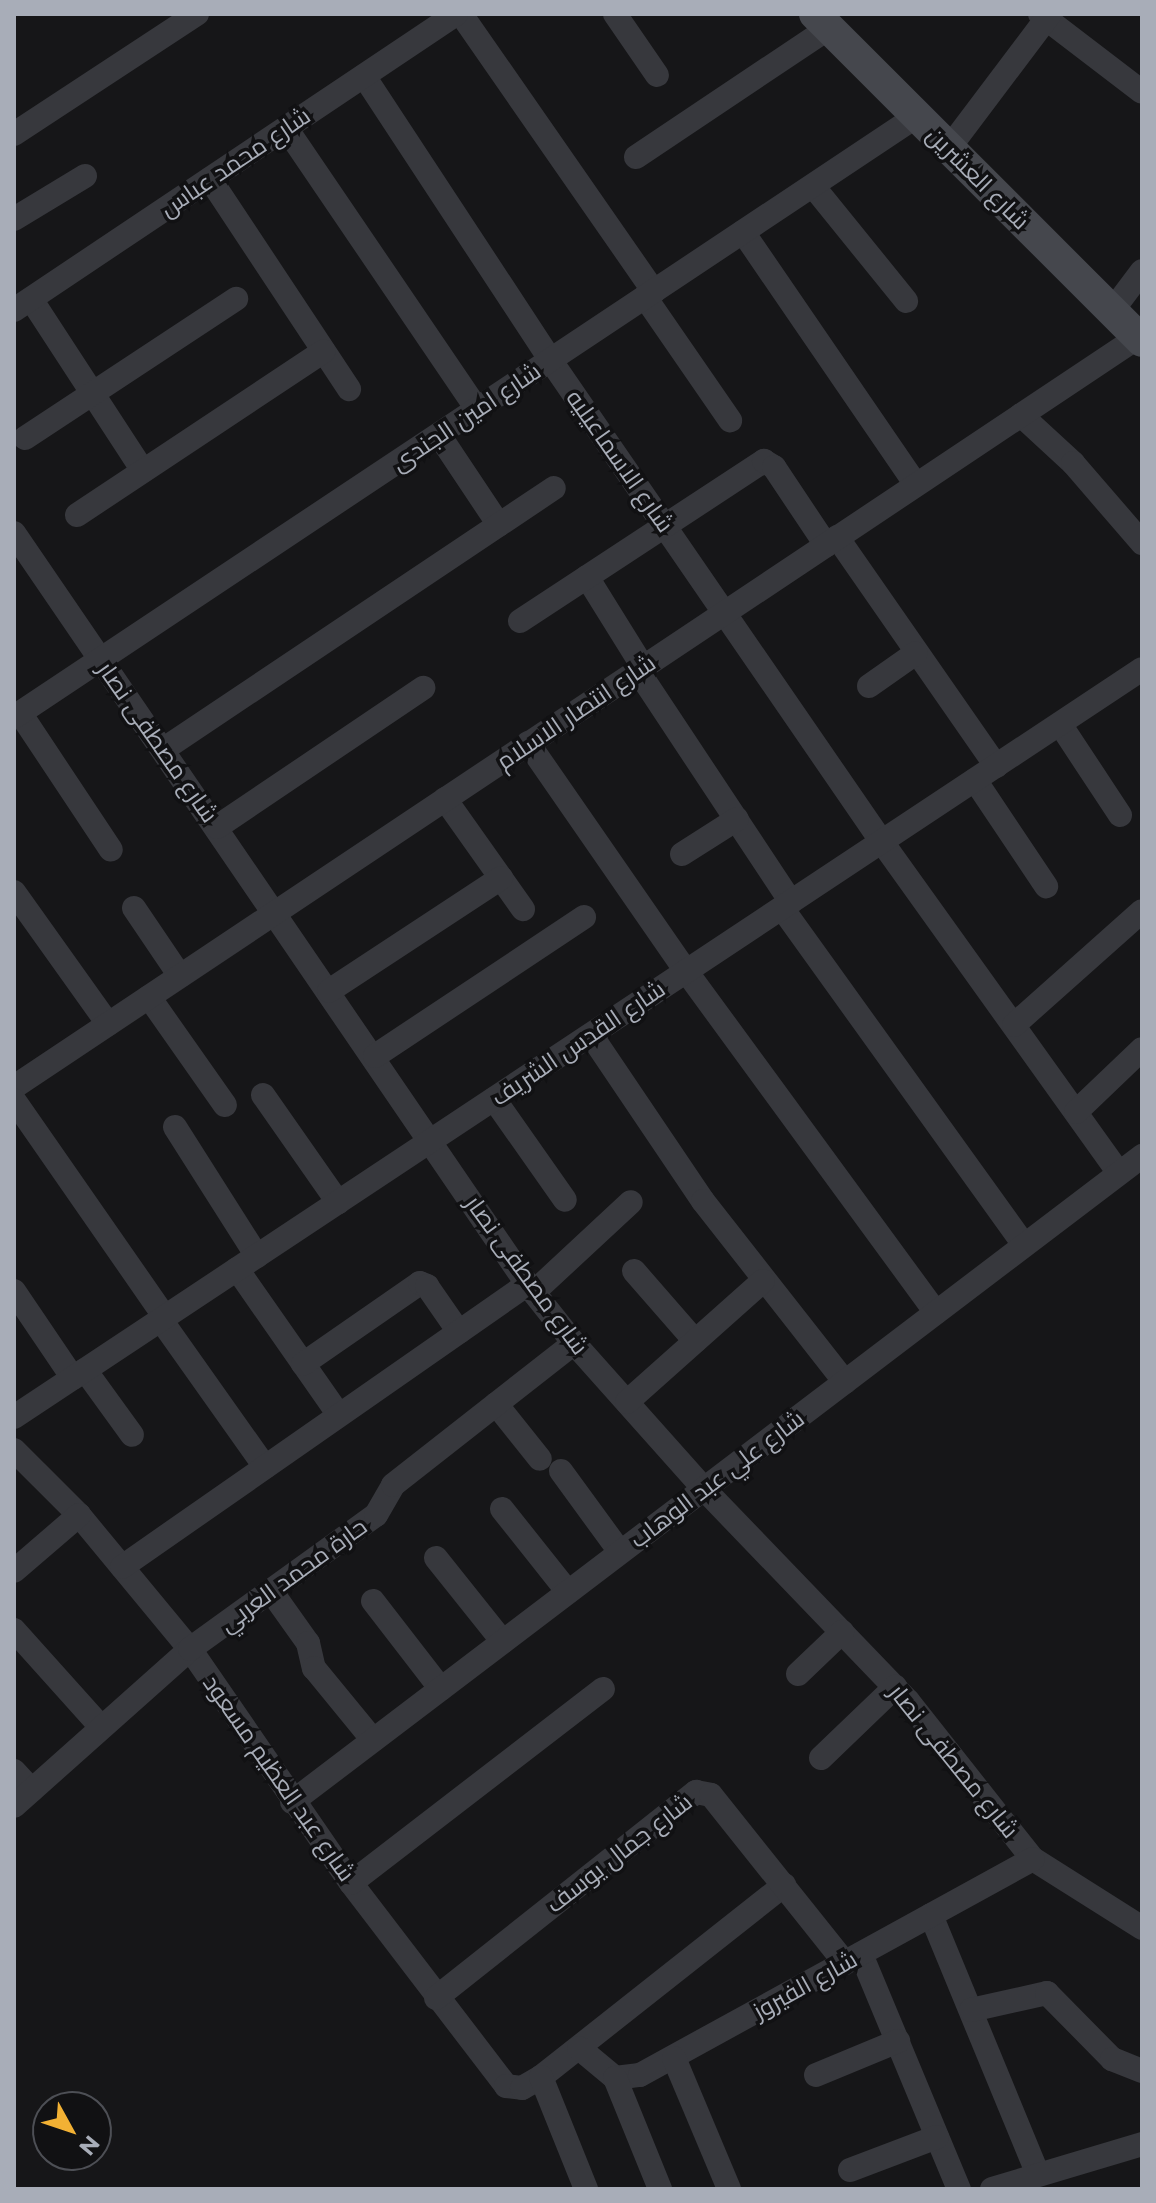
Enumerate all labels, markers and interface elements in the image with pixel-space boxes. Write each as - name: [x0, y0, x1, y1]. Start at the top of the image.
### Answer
- street label: شارع محمد عباس: [154, 101, 316, 223]
- street label: شارع العشرين: [921, 121, 1035, 235]
- street label: شارع امين الجندى: [386, 356, 546, 478]
- street label: شارع الاسماعيليه: [560, 384, 680, 538]
- street label: شارع انتصار الاسلام: [491, 648, 661, 776]
- street label: شارع مصطفى نصار: [92, 656, 224, 828]
- street label: شارع القدس الشريف: [486, 974, 670, 1112]
- street label: شارع مصطفى نصار: [460, 1190, 594, 1360]
- street label: شارع علي عبد الوهاب: [624, 1404, 810, 1554]
- street label: حارة محمد العربي: [214, 1512, 372, 1638]
- street label: شارع عبد العظيم مسعود: [197, 1669, 361, 1887]
- street label: شارع مصطفى نصار: [883, 1678, 1025, 1844]
- street label: شارع جمال يوسف: [540, 1787, 698, 1919]
- street label: شارع الفيروز: [748, 1945, 862, 2025]
- north arrow: [32, 2091, 112, 2171]
- text: N: [73, 2130, 105, 2161]

